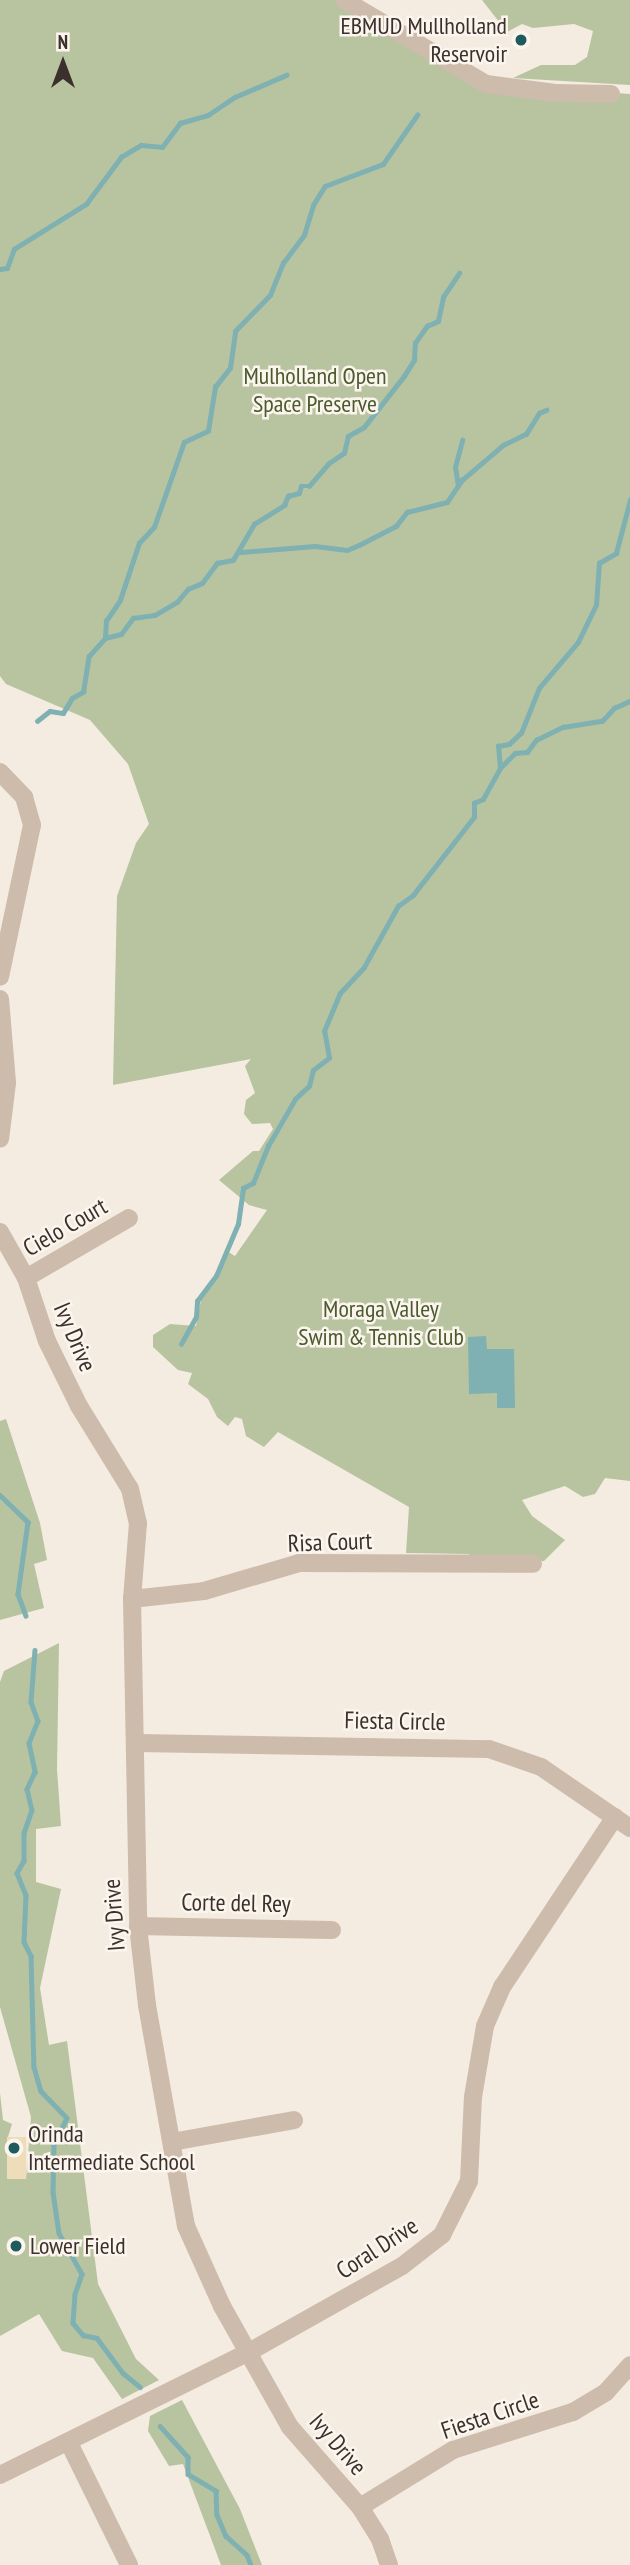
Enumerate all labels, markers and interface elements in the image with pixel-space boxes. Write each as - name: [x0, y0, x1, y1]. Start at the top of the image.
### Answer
- place label: EBMUD Mullholland Reservoir: [340, 12, 507, 68]
- north arrow: [28, 28, 98, 98]
- text: N: [58, 30, 68, 54]
- marker: EBMUD Mullholland Reservoir: [513, 32, 529, 48]
- park label: Mulholland Open Space Preserve: [243, 362, 387, 418]
- street label: Cielo Court: [18, 1192, 112, 1262]
- park label: Moraga Valley Swim & Tennis Club: [298, 1295, 464, 1351]
- street label: Ivy Drive: [48, 1298, 102, 1376]
- street label: Risa Court: [287, 1526, 373, 1558]
- street label: Fiesta Circle: [344, 1706, 446, 1736]
- street label: Ivy Drive: [97, 1878, 131, 1952]
- street label: Corte del Rey: [181, 1888, 291, 1918]
- place label: Orinda Intermediate School: [28, 2120, 195, 2176]
- marker: Orinda Intermediate School: [6, 2140, 22, 2156]
- street label: Coral Drive: [331, 2211, 423, 2285]
- place label: Lower Field: [30, 2232, 126, 2260]
- marker: Lower Field: [8, 2238, 24, 2254]
- street label: Fiesta Circle: [437, 2385, 543, 2445]
- street label: Ivy Drive: [303, 2407, 373, 2481]

